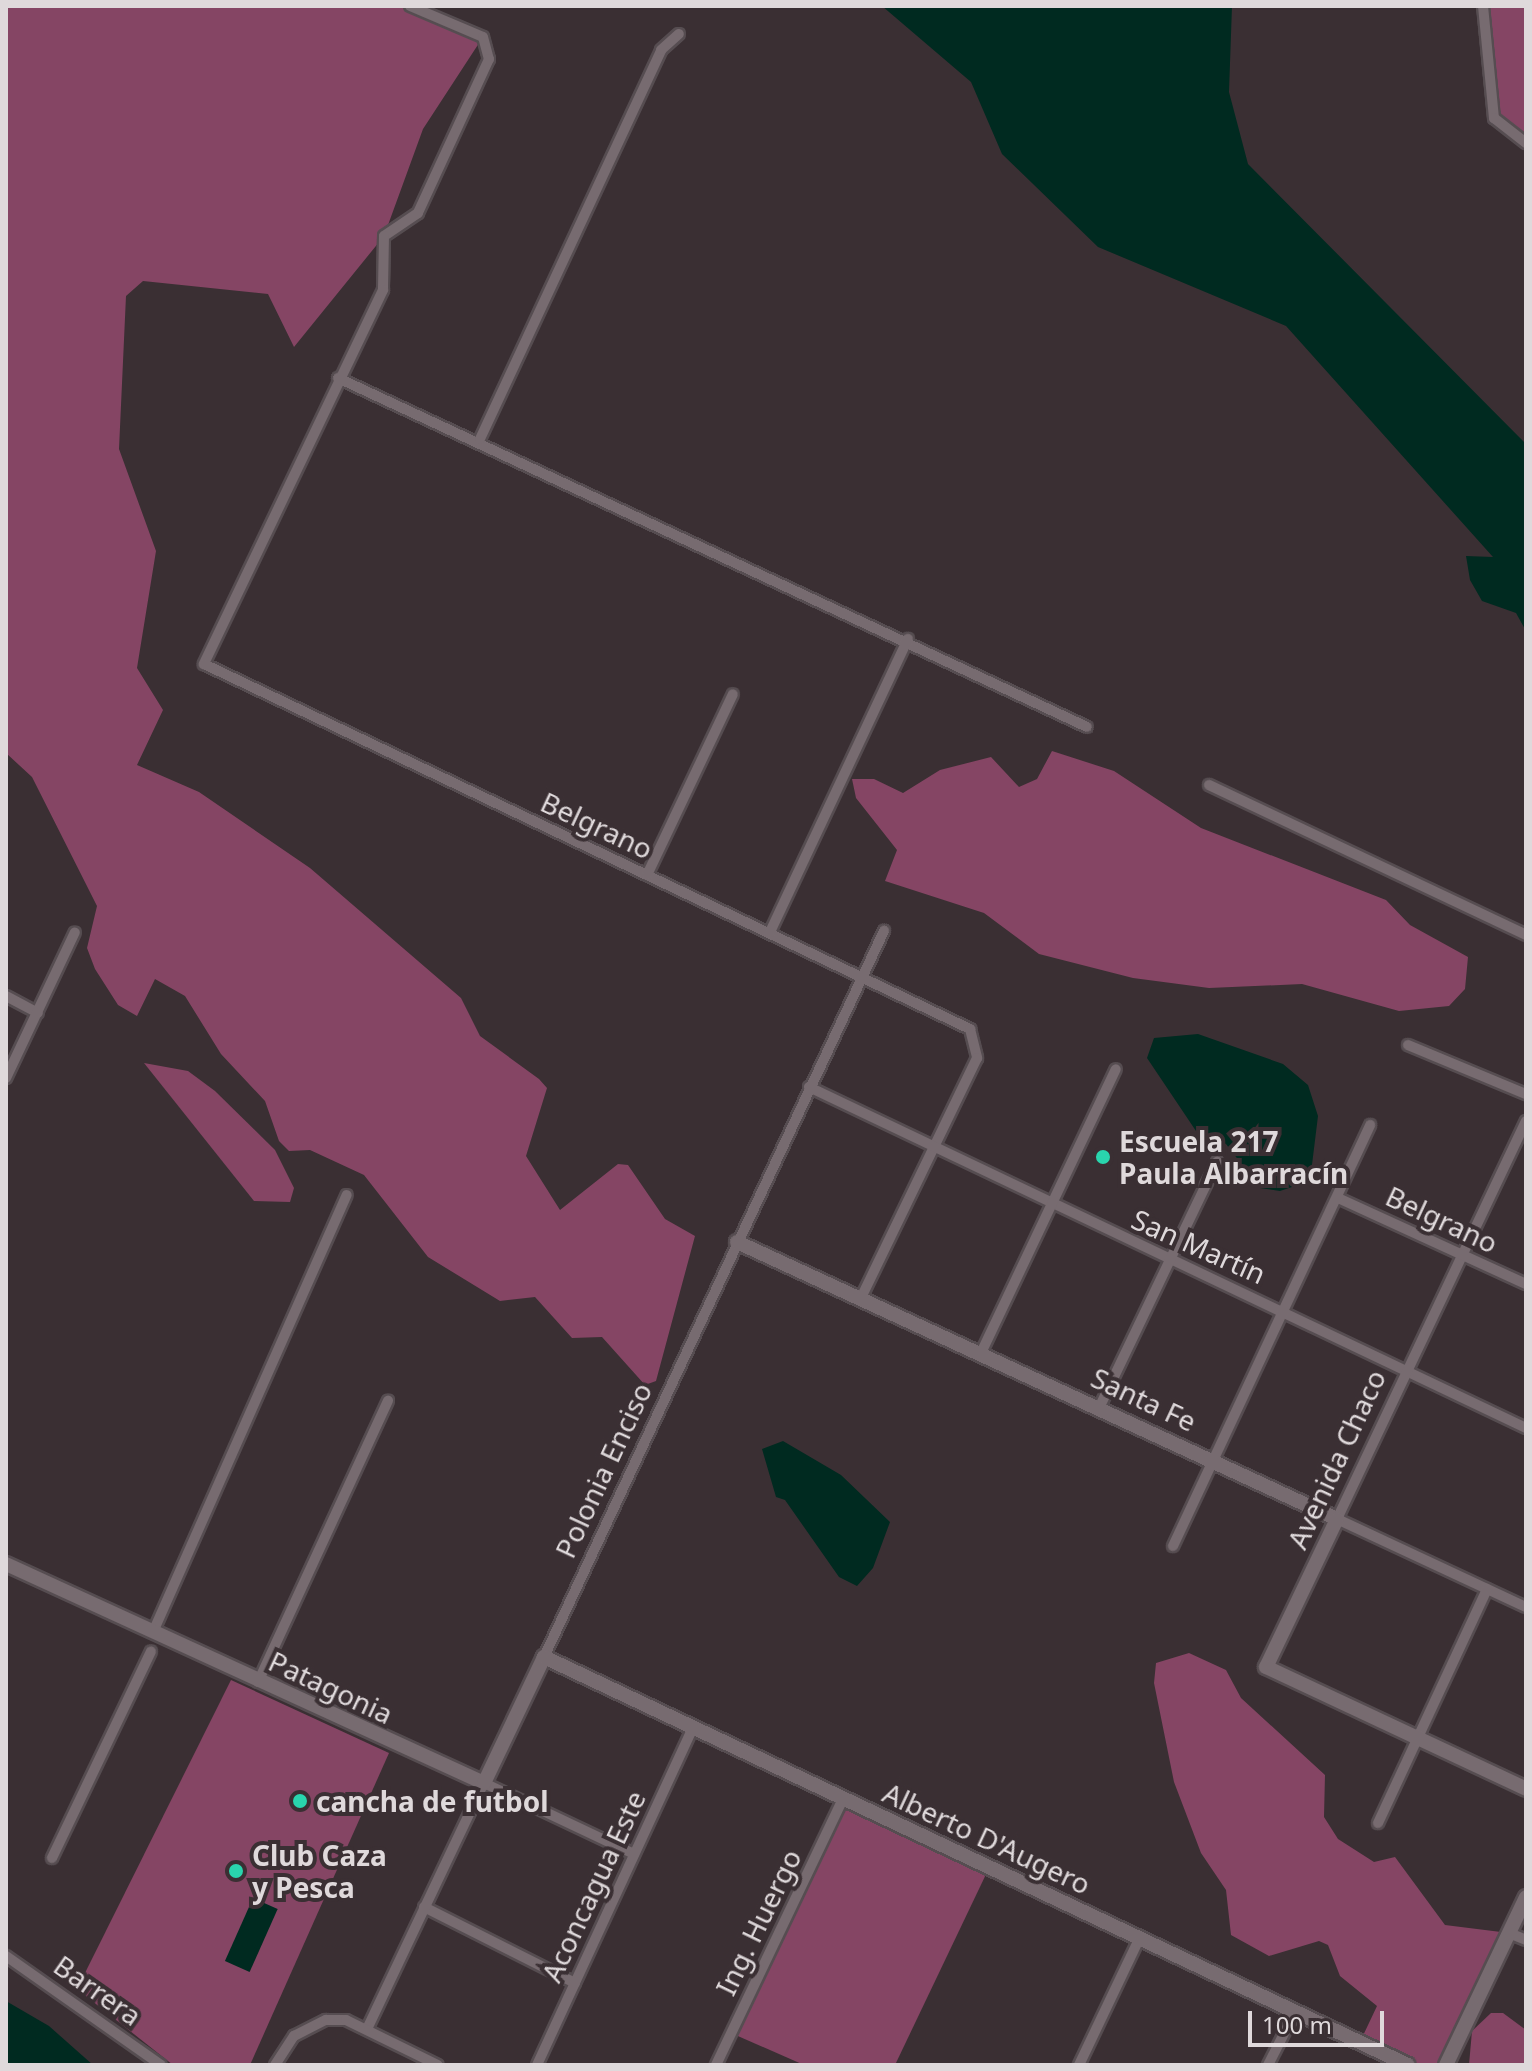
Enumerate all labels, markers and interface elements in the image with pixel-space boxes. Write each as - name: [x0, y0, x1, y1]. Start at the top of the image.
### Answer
- street label: Belgrano: [536, 785, 658, 865]
- place label: Escuela 217 Paula Albarracín: [1119, 1124, 1348, 1190]
- marker: Escuela 217 Paula Albarracín: [1094, 1148, 1112, 1166]
- street label: Belgrano: [1381, 1179, 1503, 1259]
- street label: San Martín: [1127, 1202, 1271, 1290]
- street label: Santa Fe: [1086, 1360, 1202, 1438]
- street label: Avenida Chaco: [1280, 1364, 1392, 1554]
- street label: Polonia Enciso: [548, 1377, 658, 1563]
- street label: Patagonia: [264, 1644, 398, 1730]
- street label: Alberto D'Augero: [878, 1775, 1096, 1901]
- place label: cancha de futbol: [316, 1784, 549, 1818]
- street label: Aconcagua Este: [534, 1785, 652, 1987]
- marker: cancha de futbol: [291, 1792, 309, 1810]
- place label: Club Caza y Pesca: [252, 1838, 387, 1904]
- street label: Ing. Huergo: [708, 1844, 808, 2000]
- marker: Club Caza y Pesca: [227, 1862, 245, 1880]
- street label: Barrera: [48, 1948, 148, 2032]
- scale bar: [1252, 1995, 1388, 2045]
- text: 100 m: [1262, 2008, 1332, 2041]

